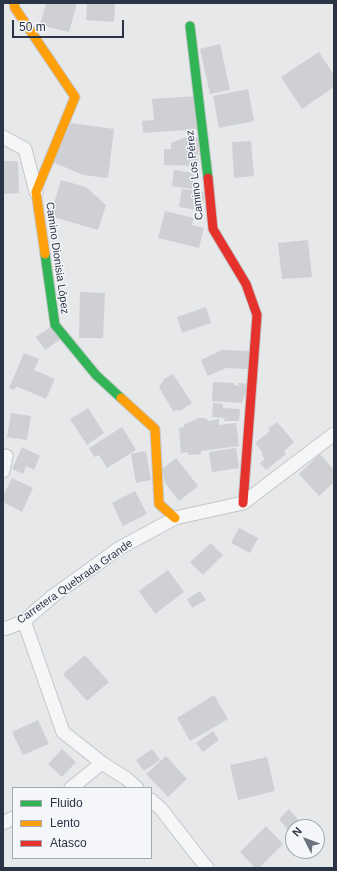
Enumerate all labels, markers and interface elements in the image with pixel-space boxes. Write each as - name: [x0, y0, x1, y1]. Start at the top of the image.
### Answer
- scale bar: [14, 12, 126, 38]
- text: 50 m: [19, 20, 46, 34]
- street label: Camino Los Pérez: [184, 129, 206, 221]
- street label: Camino Dionisia López: [43, 201, 71, 315]
- street label: Carretera Quebrada Grande: [15, 537, 135, 627]
- legend: [12, 787, 152, 859]
- text: Fluido: [50, 796, 83, 810]
- text: Lento: [50, 816, 80, 830]
- north arrow: [285, 819, 325, 859]
- text: N: [290, 825, 304, 839]
- text: Atasco: [50, 836, 87, 850]

